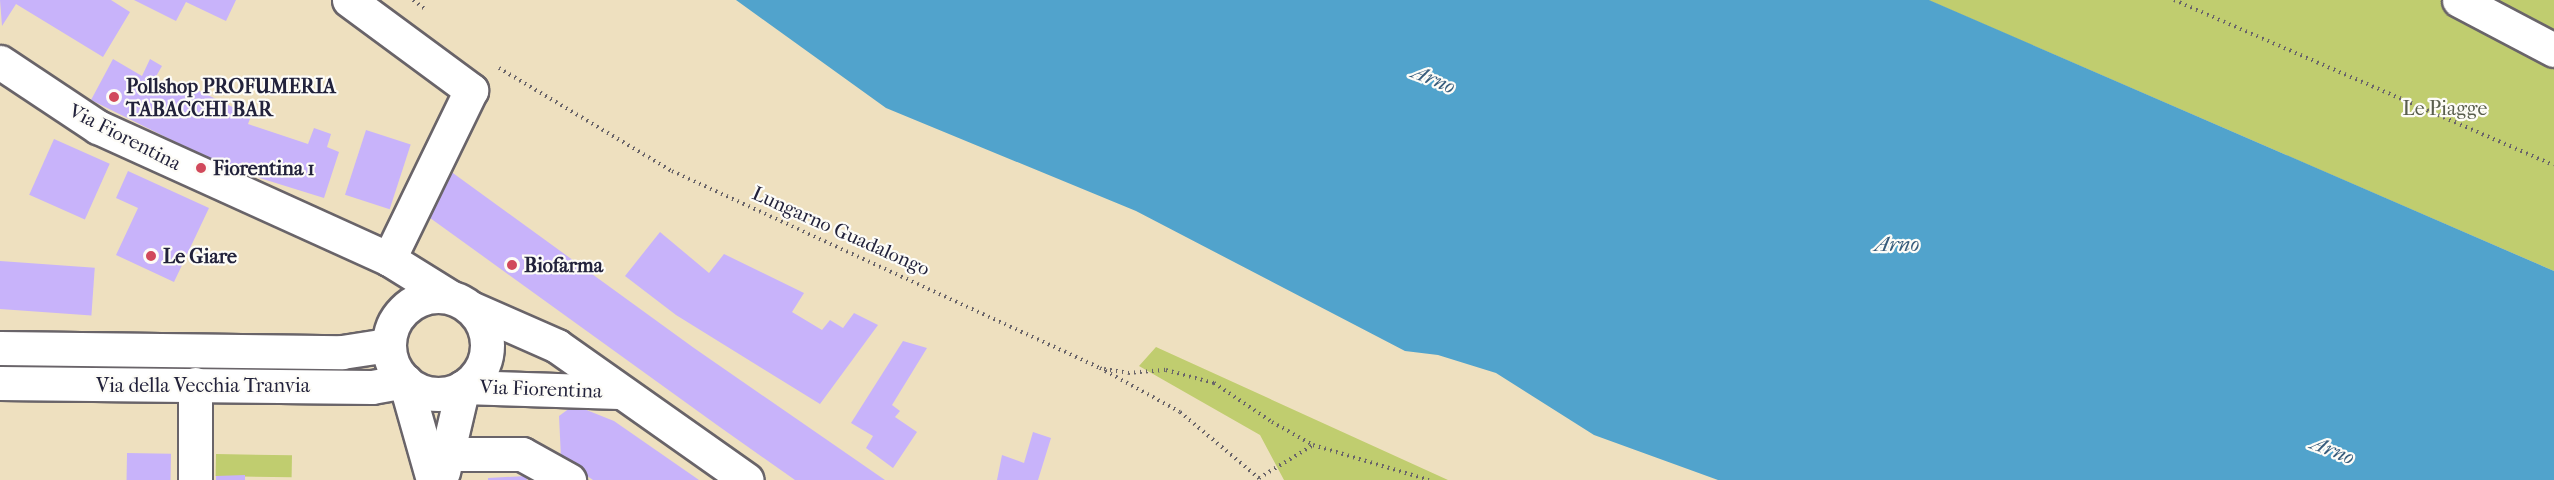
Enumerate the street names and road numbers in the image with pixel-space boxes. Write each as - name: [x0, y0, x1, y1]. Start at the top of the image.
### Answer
- street label: Via Fiorentina: [65, 98, 185, 176]
- street label: Lungarno Guadalongo: [748, 181, 934, 281]
- street label: Via della Vecchia Tranvia: [96, 373, 310, 397]
- street label: Via Fiorentina: [479, 375, 603, 403]

